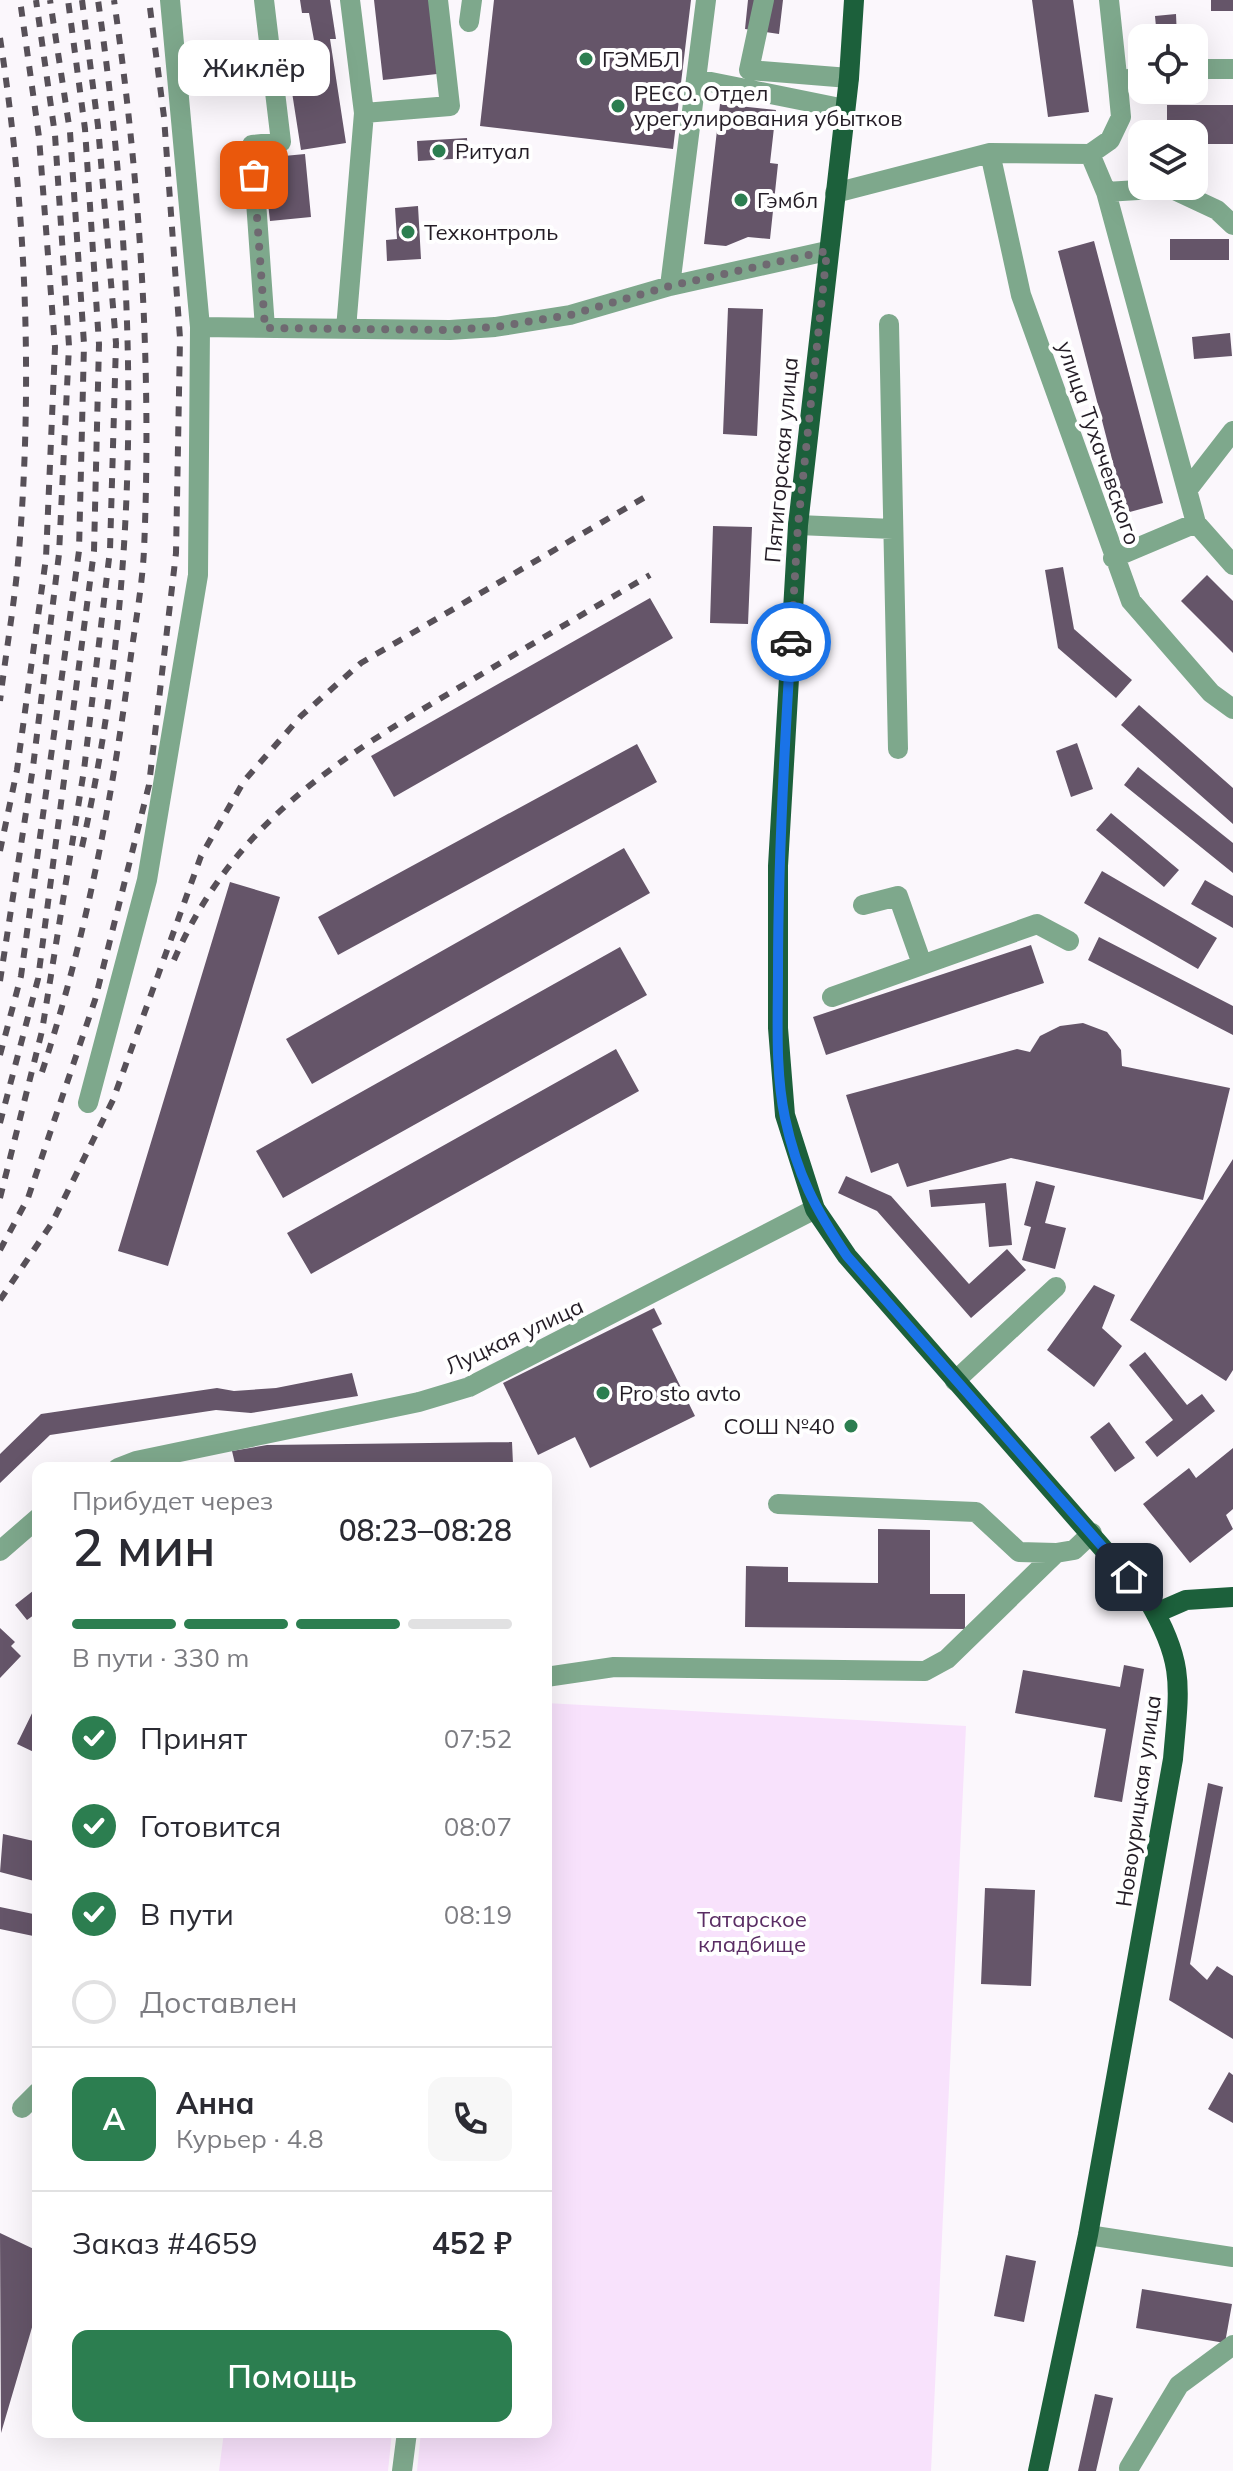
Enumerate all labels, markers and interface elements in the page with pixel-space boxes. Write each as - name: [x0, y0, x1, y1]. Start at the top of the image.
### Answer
- map controls: [1128, 24, 1208, 200]
- button: locate: [1128, 24, 1208, 104]
- callout: Жиклёр: [178, 39, 330, 95]
- place label: ГЭМБЛ: [602, 45, 680, 73]
- marker: ГЭМБЛ: [577, 50, 595, 68]
- text: Жиклёр: [203, 51, 305, 84]
- place label: РЕСО. Отдел урегулирования убытков: [634, 79, 903, 132]
- marker: РЕСО. Отдел урегулирования убытков: [609, 97, 627, 115]
- button: layers: [1128, 120, 1208, 200]
- place label: Ритуал: [455, 137, 530, 165]
- pin: [220, 141, 288, 209]
- marker: Ритуал: [430, 142, 448, 160]
- icon: bag: [232, 153, 276, 197]
- place label: Гэмбл: [757, 186, 818, 214]
- marker: Гэмбл: [732, 191, 750, 209]
- place label: Техконтроль: [424, 218, 558, 246]
- marker: Техконтроль: [399, 223, 417, 241]
- street label: улица Тухачевского: [1051, 337, 1147, 549]
- street label: Пятигорская улица: [758, 356, 804, 564]
- courier: [751, 602, 831, 682]
- icon: car: [769, 620, 813, 664]
- street label: Луцкая улица: [440, 1292, 588, 1380]
- place label: Pro sto avto: [619, 1379, 741, 1407]
- marker: Pro sto avto: [594, 1384, 612, 1402]
- place label: СОШ №40: [723, 1412, 835, 1440]
- marker: СОШ №40: [842, 1417, 860, 1435]
- text: Прибудет через: [72, 1484, 273, 1517]
- text: 08:23–08:28: [339, 1511, 512, 1549]
- text: 2 мин: [72, 1514, 216, 1579]
- pin: [1095, 1543, 1163, 1611]
- icon: home: [1107, 1555, 1151, 1599]
- text: В пути · 330 m: [72, 1641, 249, 1674]
- street label: Новоурицкая улица: [1109, 1693, 1167, 1909]
- icon: check: [72, 1716, 116, 1760]
- text: Принят: [140, 1719, 247, 1757]
- text: 07:52: [444, 1722, 512, 1755]
- icon: check: [72, 1804, 116, 1848]
- text: Готовится: [140, 1807, 281, 1845]
- text: 08:07: [444, 1810, 512, 1843]
- icon: check: [72, 1892, 116, 1936]
- text: В пути: [140, 1895, 234, 1933]
- text: 08:19: [444, 1898, 512, 1931]
- park label: Татарское кладбище: [697, 1905, 807, 1958]
- text: Доставлен: [140, 1983, 298, 2021]
- button: phone: [428, 2077, 512, 2161]
- text: Анна: [176, 2084, 255, 2122]
- text: А: [103, 2100, 125, 2138]
- text: Курьер · 4.8: [176, 2122, 324, 2155]
- text: Заказ #4659: [72, 2224, 257, 2262]
- text: 452 ₽: [432, 2224, 512, 2262]
- button: Помощь: [72, 2330, 512, 2422]

